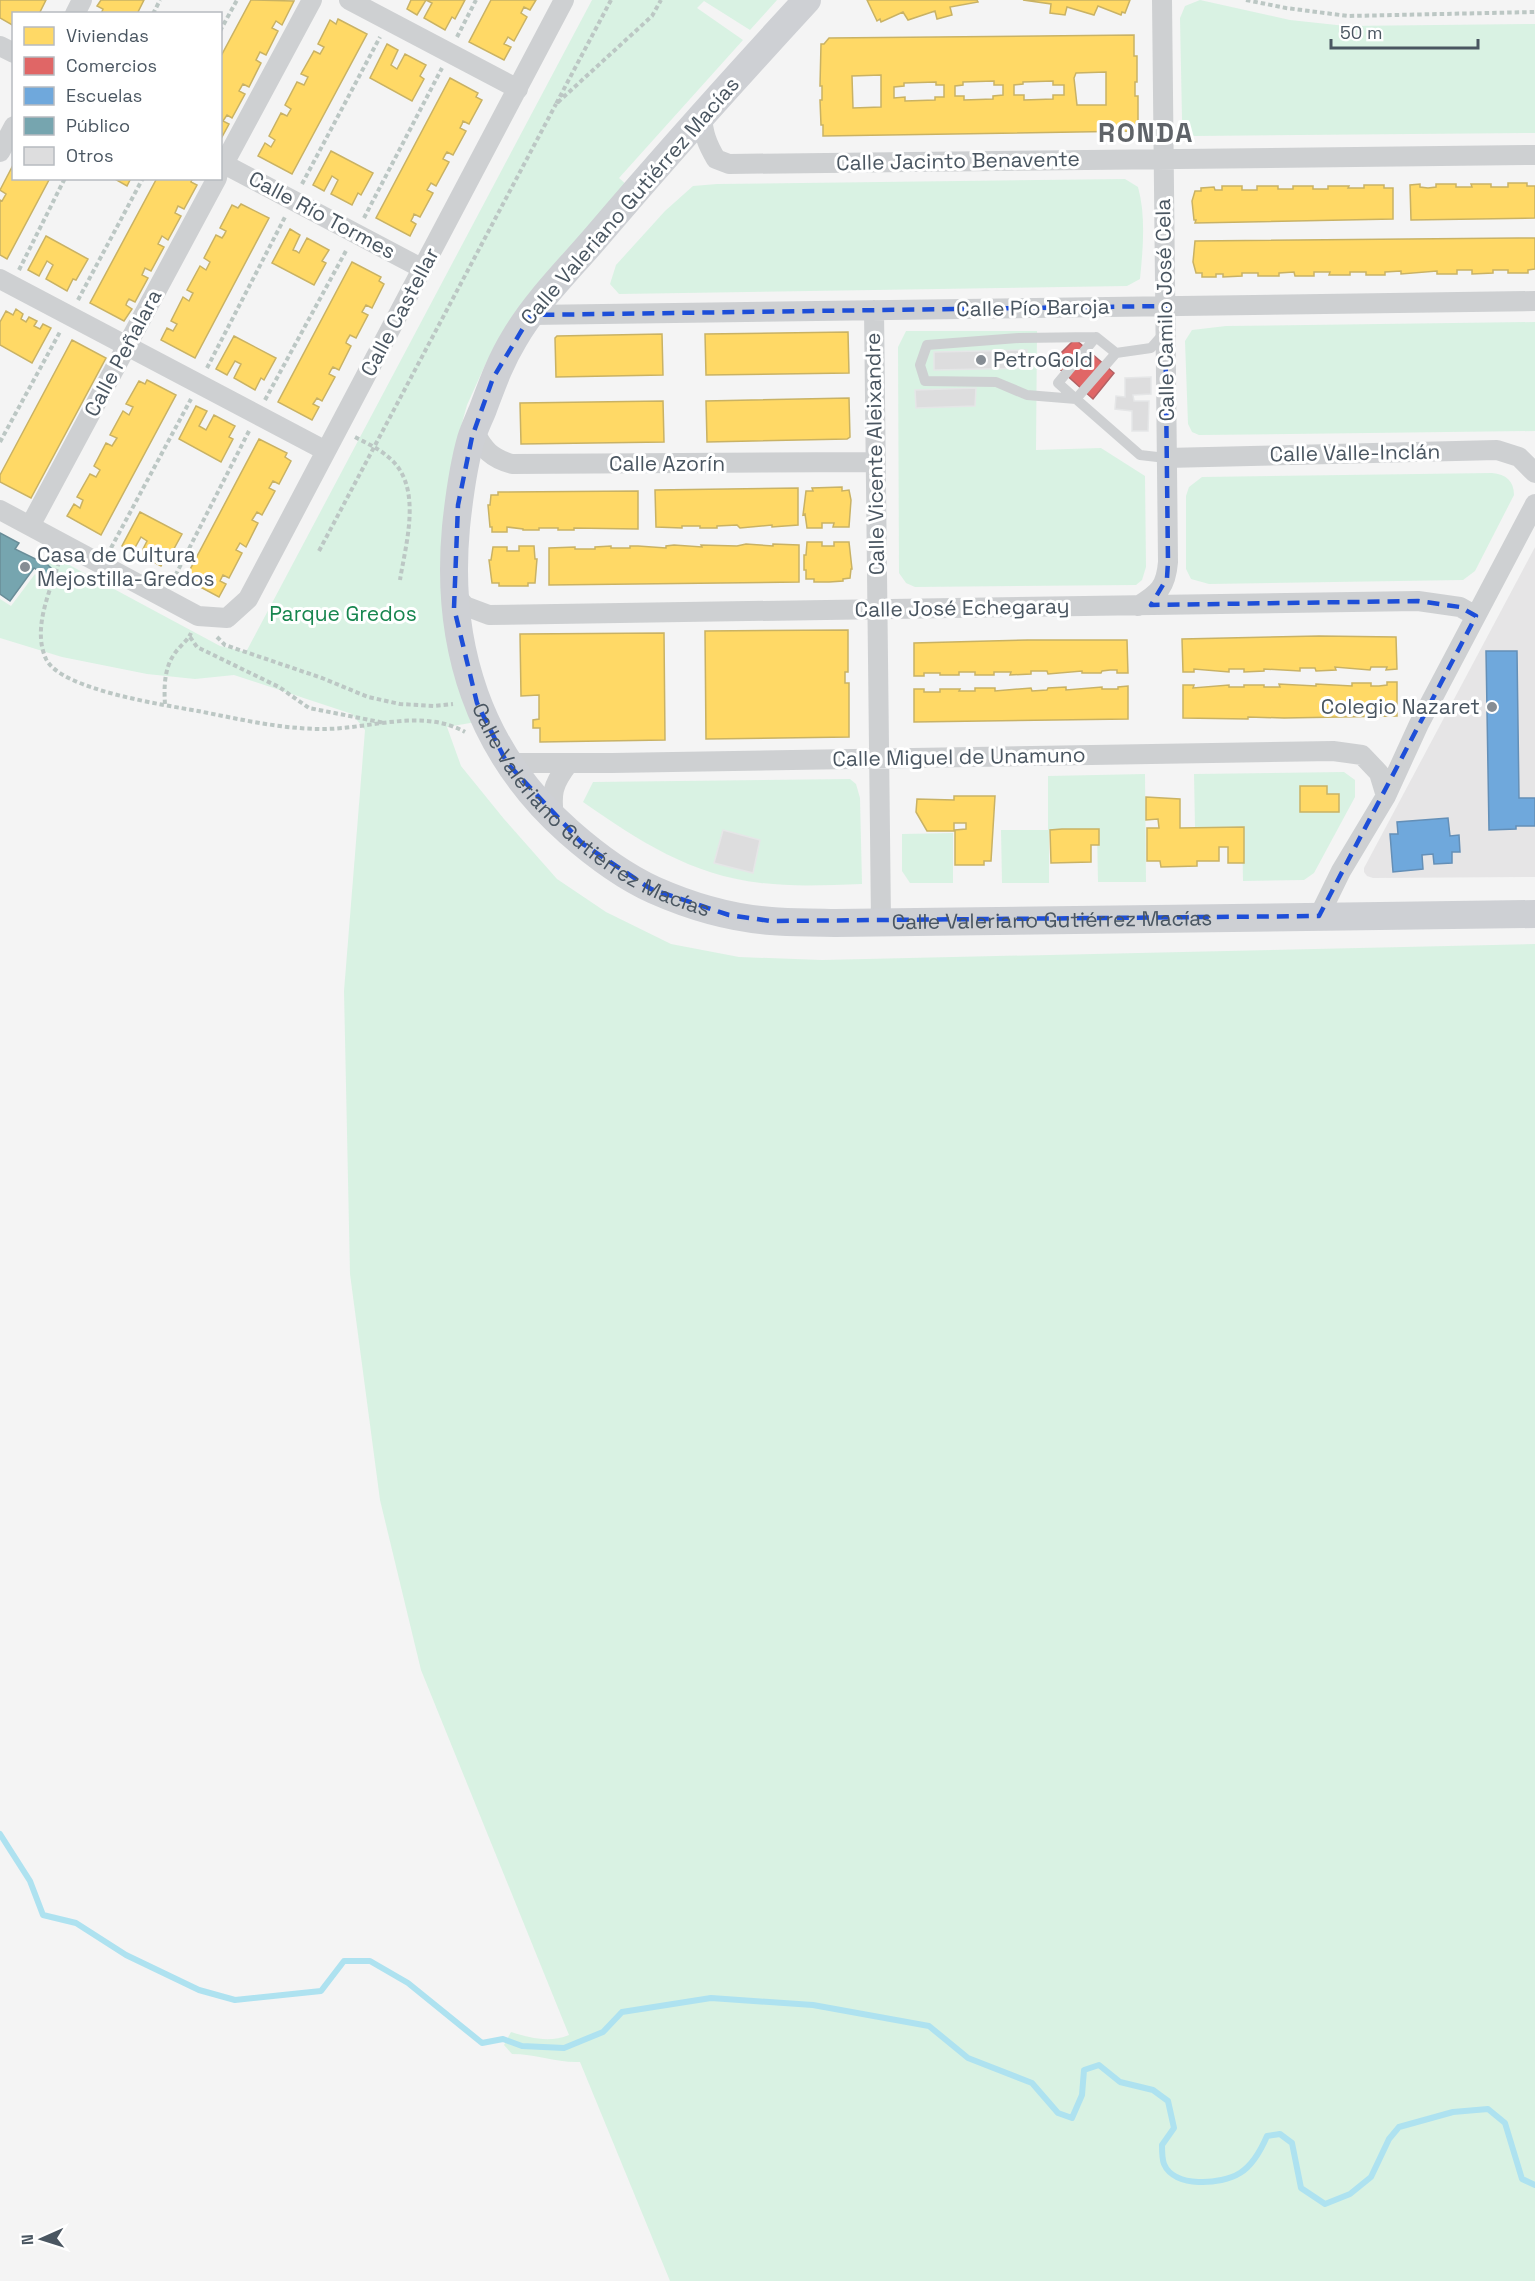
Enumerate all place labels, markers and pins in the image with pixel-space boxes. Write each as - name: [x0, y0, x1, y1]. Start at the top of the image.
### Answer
- place label: PetroGold: [993, 346, 1093, 373]
- marker: PetroGold: [974, 353, 988, 367]
- place label: Casa de Cultura Mejostilla-Gredos: [37, 541, 215, 592]
- marker: Casa de Cultura Mejostilla-Gredos: [18, 560, 32, 574]
- place label: Colegio Nazaret: [1321, 693, 1480, 720]
- marker: Colegio Nazaret: [1485, 700, 1499, 714]

